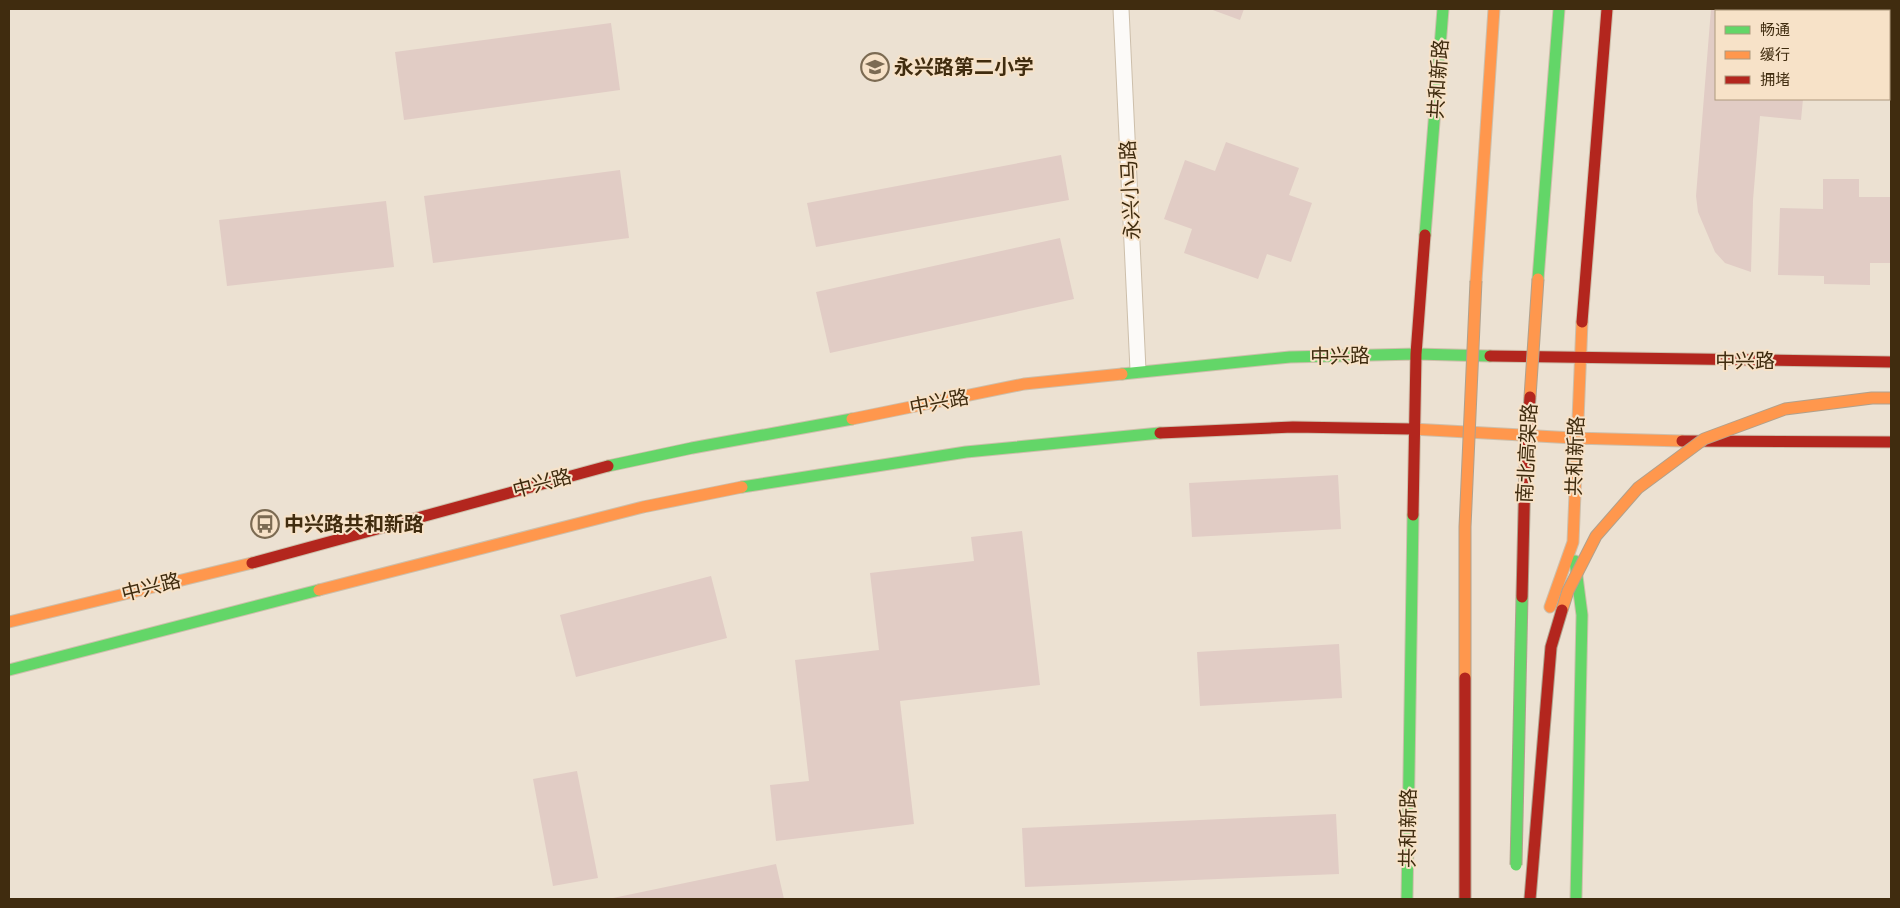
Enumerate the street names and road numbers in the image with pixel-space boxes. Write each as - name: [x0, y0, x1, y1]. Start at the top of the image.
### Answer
- street label: 共和新路: [1421, 38, 1456, 120]
- street label: 永兴小马路: [1113, 139, 1148, 241]
- street label: 中兴路: [1310, 341, 1370, 372]
- street label: 中兴路: [1715, 347, 1775, 376]
- street label: 中兴路: [907, 383, 971, 422]
- street label: 南北高架路: [1510, 402, 1545, 504]
- street label: 共和新路: [1560, 416, 1591, 496]
- street label: 中兴路: [509, 462, 575, 505]
- street label: 中兴路: [119, 566, 184, 609]
- street label: 共和新路: [1393, 788, 1424, 868]

